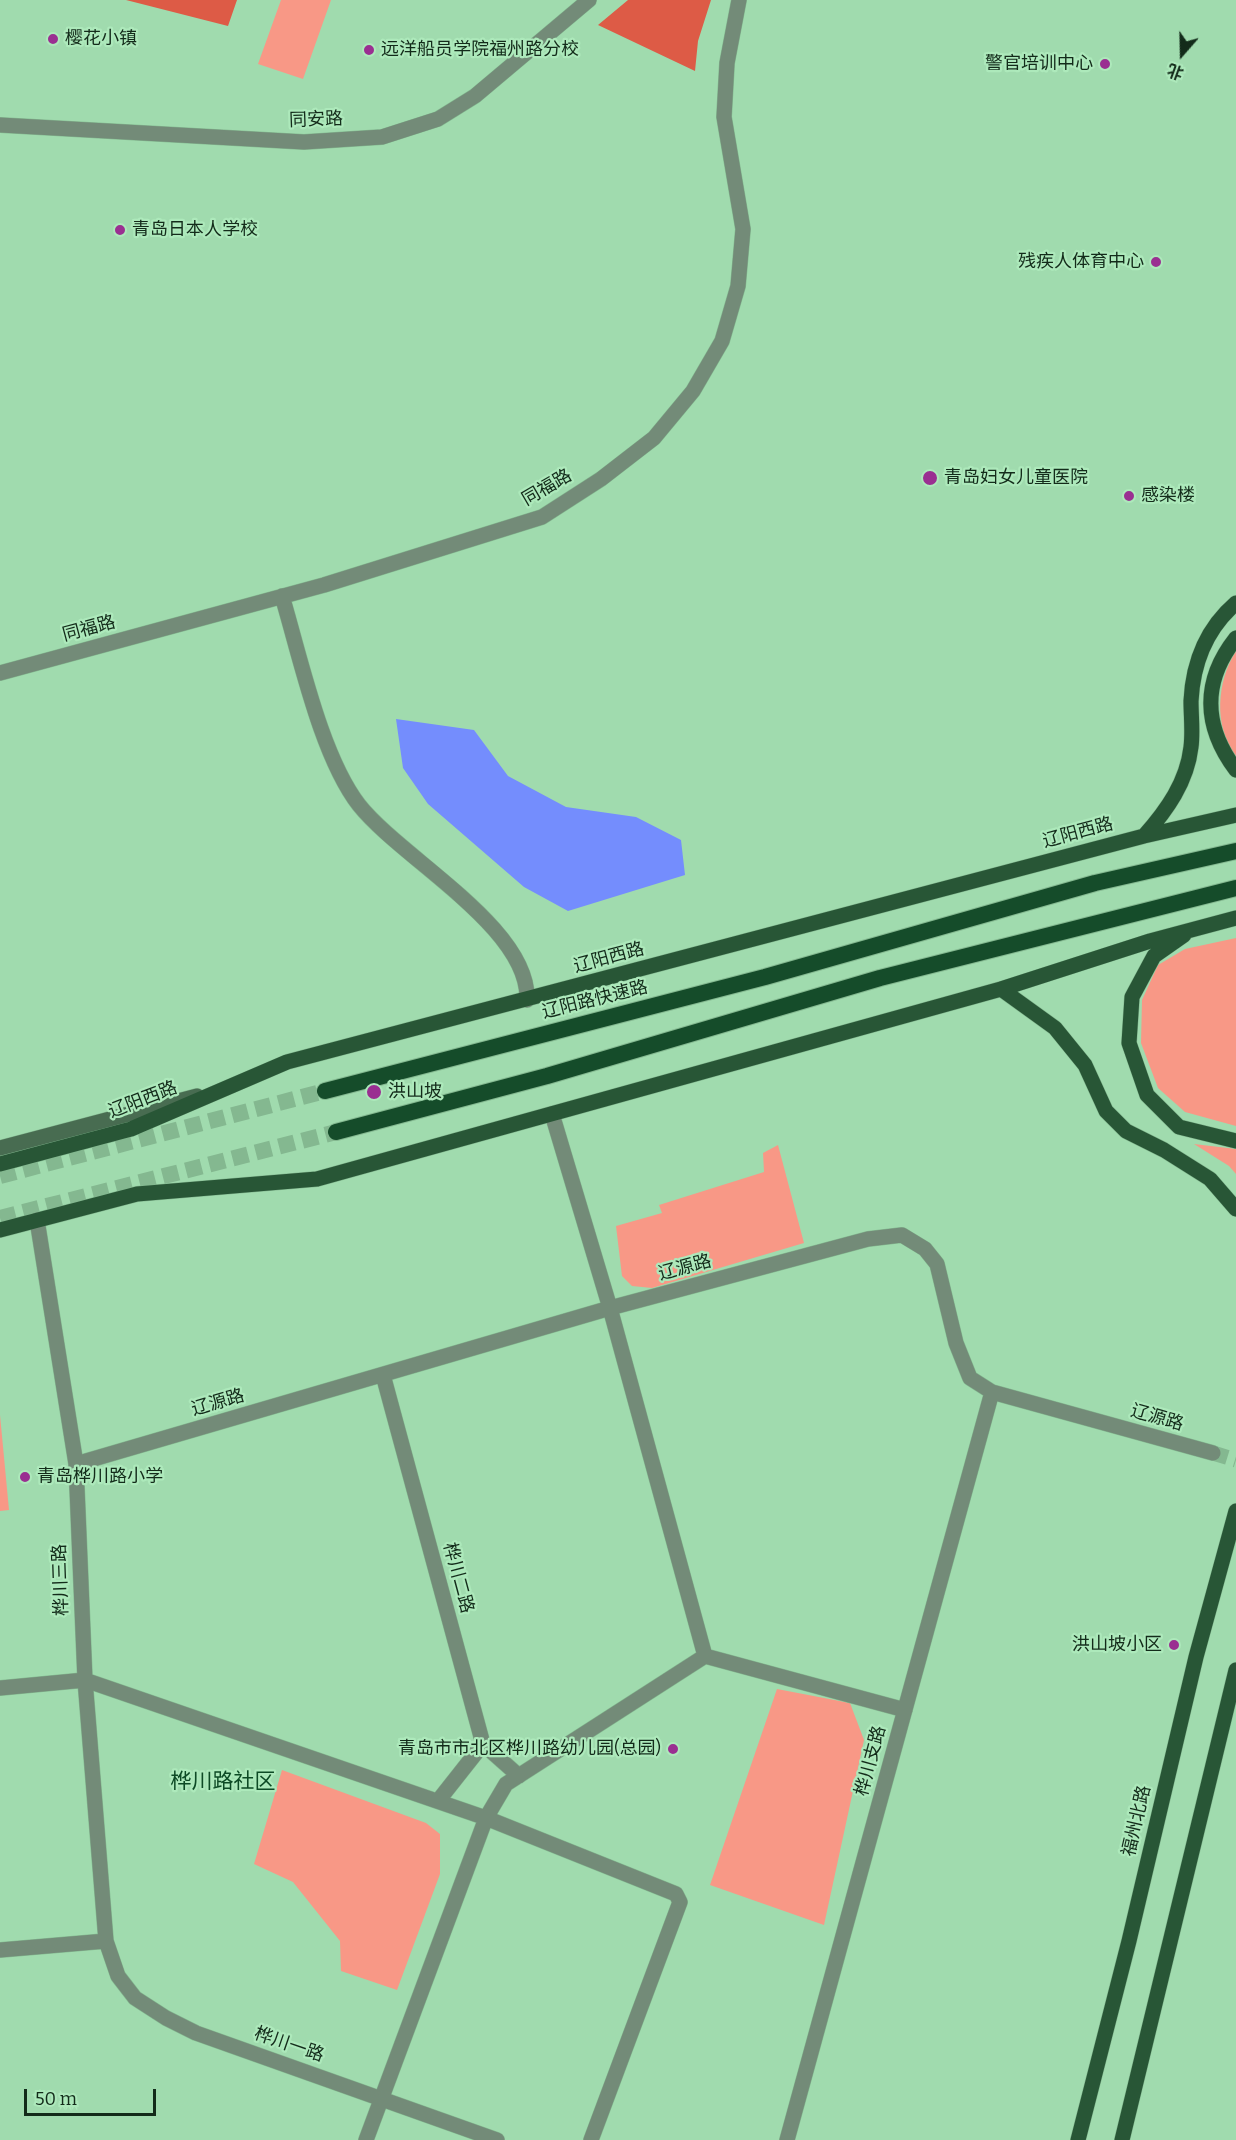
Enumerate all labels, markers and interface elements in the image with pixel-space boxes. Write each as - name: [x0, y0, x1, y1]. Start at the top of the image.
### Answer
- north arrow: [1152, 24, 1212, 84]
- place label: 樱花小镇: [65, 28, 137, 50]
- marker: 樱花小镇: [46, 32, 60, 46]
- place label: 远洋船员学院福州路分校: [381, 39, 579, 61]
- marker: 远洋船员学院福州路分校: [362, 43, 376, 57]
- place label: 警官培训中心: [985, 53, 1093, 75]
- marker: 警官培训中心: [1098, 57, 1112, 71]
- text: 北: [1165, 60, 1186, 83]
- street label: 同安路: [289, 108, 343, 132]
- place label: 青岛日本人学校: [132, 219, 258, 241]
- marker: 青岛日本人学校: [113, 223, 127, 237]
- place label: 残疾人体育中心: [1018, 251, 1144, 273]
- marker: 残疾人体育中心: [1149, 255, 1163, 269]
- street label: 同福路: [518, 465, 576, 511]
- place label: 青岛妇女儿童医院: [944, 467, 1088, 489]
- marker: 青岛妇女儿童医院: [921, 469, 939, 487]
- place label: 感染楼: [1141, 485, 1195, 507]
- marker: 感染楼: [1122, 489, 1136, 503]
- street label: 同福路: [60, 612, 118, 646]
- street label: 辽阳西路: [1040, 813, 1116, 853]
- street label: 辽阳西路: [571, 938, 647, 978]
- street label: 辽阳路快速路: [540, 976, 650, 1024]
- street label: 辽阳西路: [106, 1077, 180, 1123]
- place label: 洪山坡: [388, 1081, 442, 1103]
- marker: 洪山坡: [365, 1083, 383, 1101]
- street label: 辽源路: [656, 1251, 714, 1285]
- street label: 辽源路: [189, 1385, 247, 1421]
- street label: 辽源路: [1128, 1400, 1186, 1436]
- place label: 青岛桦川路小学: [37, 1466, 163, 1488]
- marker: 青岛桦川路小学: [18, 1470, 32, 1484]
- street label: 桦川二路: [438, 1540, 478, 1616]
- street label: 桦川三路: [49, 1544, 73, 1616]
- place label: 洪山坡小区: [1072, 1634, 1162, 1656]
- marker: 洪山坡小区: [1167, 1638, 1181, 1652]
- street label: 桦川支路: [851, 1723, 891, 1799]
- place label: 青岛市市北区桦川路幼儿园(总园): [398, 1738, 661, 1760]
- marker: 青岛市市北区桦川路幼儿园(总园): [666, 1742, 680, 1756]
- district label: 桦川路社区: [171, 1769, 275, 1795]
- street label: 福州北路: [1118, 1783, 1156, 1859]
- street label: 桦川一路: [251, 2023, 327, 2067]
- scale bar: [27, 2077, 159, 2115]
- text: 50 m: [35, 2088, 77, 2110]

